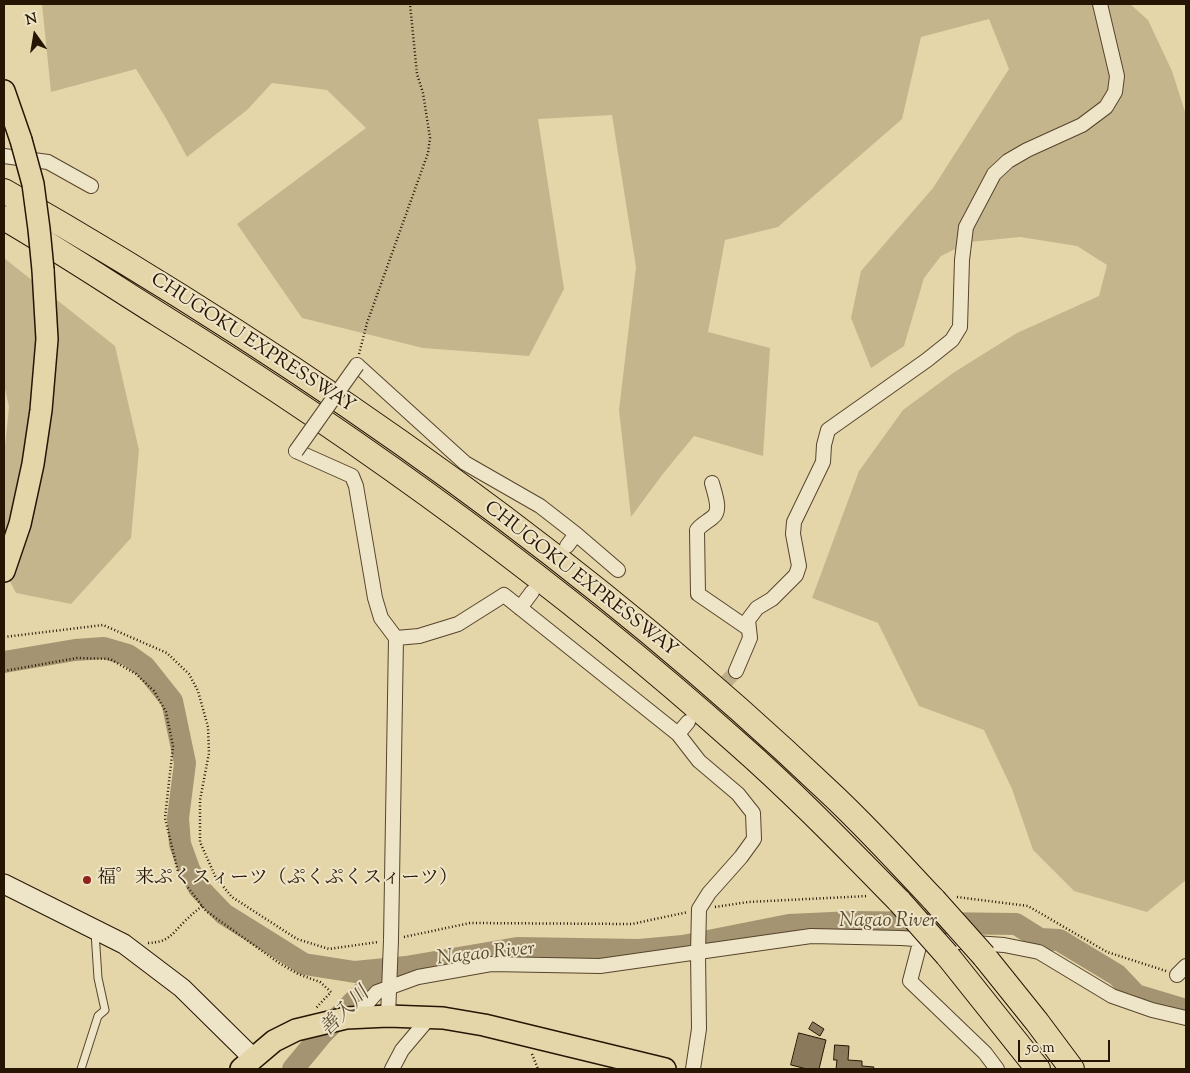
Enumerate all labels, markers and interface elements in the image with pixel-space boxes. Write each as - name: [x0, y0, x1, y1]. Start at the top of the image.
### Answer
- text: N: [24, 9, 39, 31]
- north arrow: [10, 10, 60, 60]
- street label: CHUGOKU EXPRESSWAY: [146, 269, 358, 419]
- street label: CHUGOKU EXPRESSWAY: [479, 497, 681, 663]
- place label: 福゜来ぷくスィーツ（ぷくぷくスィーツ）: [97, 869, 458, 891]
- marker: 福゜来ぷくスィーツ（ぷくぷくスィーツ）: [81, 874, 93, 886]
- water label: Nagao River: [839, 911, 937, 935]
- water label: Nagao River: [436, 938, 536, 972]
- water label: 善入川: [316, 983, 376, 1043]
- scale bar: [1020, 1030, 1112, 1062]
- text: 50 m: [1026, 1038, 1055, 1059]

